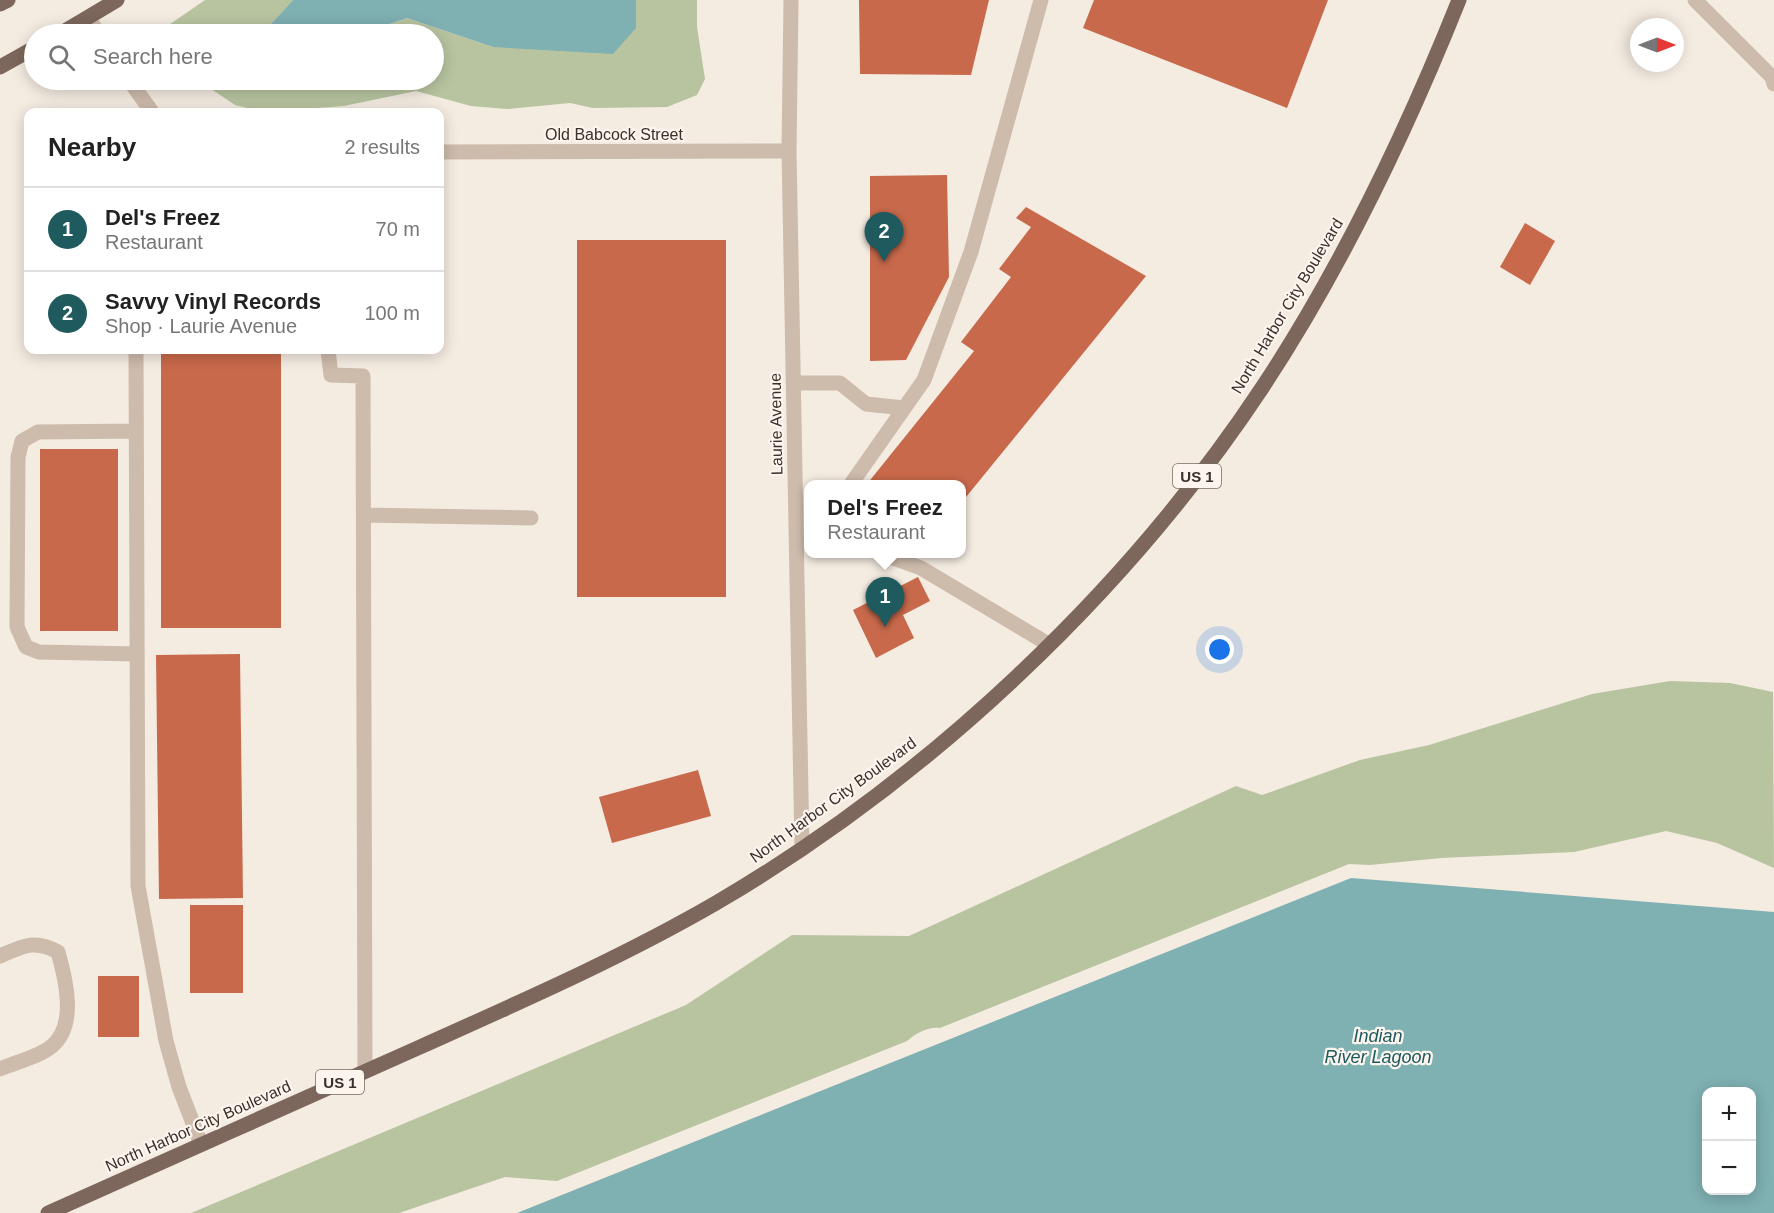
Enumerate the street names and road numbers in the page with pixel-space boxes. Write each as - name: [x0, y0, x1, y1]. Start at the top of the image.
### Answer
- street label: Old Babcock Street: [545, 126, 683, 143]
- street label: North Harbor City Boulevard: [1228, 215, 1346, 397]
- street label: Laurie Avenue: [767, 373, 785, 475]
- road number: US 1: [1173, 464, 1221, 488]
- street label: North Harbor City Boulevard: [747, 734, 919, 866]
- road number: US 1: [316, 1070, 364, 1094]
- street label: North Harbor City Boulevard: [103, 1077, 293, 1175]

